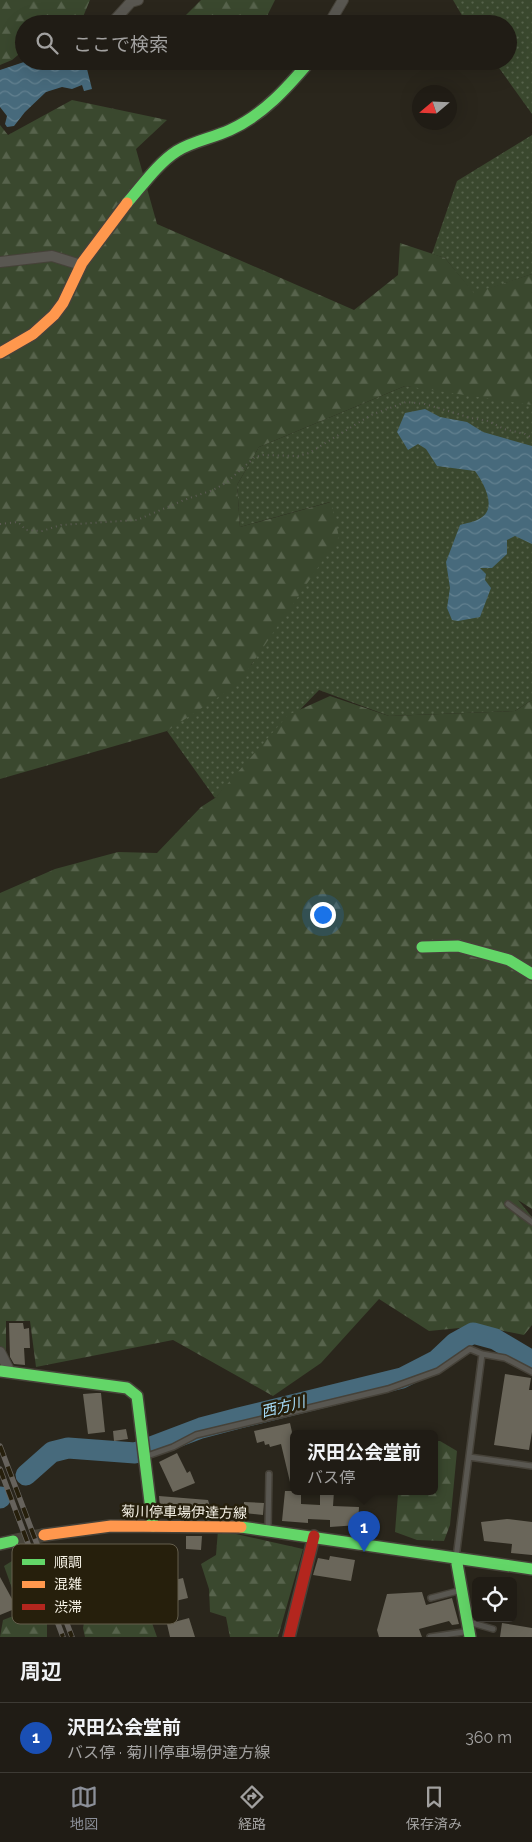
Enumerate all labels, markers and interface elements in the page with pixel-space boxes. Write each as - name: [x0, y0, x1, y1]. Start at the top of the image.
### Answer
- search box: [15, 15, 517, 70]
- icon: search: [33, 29, 61, 57]
- text: ここで検索: [73, 33, 168, 55]
- north arrow: [412, 85, 457, 130]
- your location: [310, 902, 336, 928]
- water label: 西方川: [259, 1392, 309, 1421]
- popup: [290, 1430, 438, 1495]
- text: 沢田公会堂前: [307, 1441, 421, 1463]
- text: バス停: [307, 1468, 355, 1487]
- street label: 菊川停車場伊達方線: [121, 1503, 247, 1521]
- pin: 1: [348, 1511, 380, 1552]
- legend: [12, 1544, 178, 1624]
- text: 順調: [54, 1554, 82, 1570]
- text: 混雑: [54, 1576, 82, 1592]
- map controls: [472, 1577, 517, 1622]
- button: locate: [472, 1577, 517, 1622]
- text: 渋滞: [54, 1599, 82, 1615]
- text: 周辺: [20, 1659, 62, 1684]
- text: 沢田公会堂前: [67, 1716, 181, 1738]
- text: 1: [32, 1728, 40, 1747]
- text: 360 m: [465, 1728, 512, 1747]
- text: バス停 · 菊川停車場伊達方線: [67, 1743, 270, 1762]
- tab: 地図: [70, 1783, 98, 1833]
- tab: 経路: [238, 1783, 266, 1833]
- tab: 保存済み: [406, 1783, 462, 1833]

